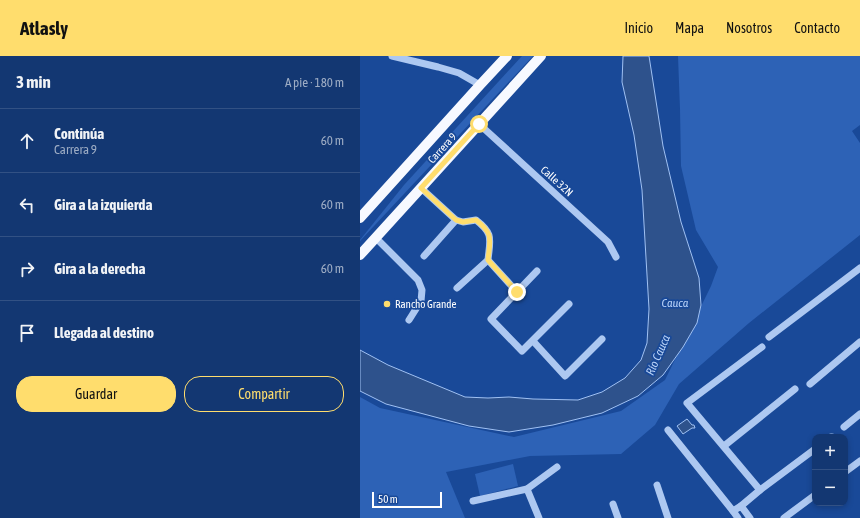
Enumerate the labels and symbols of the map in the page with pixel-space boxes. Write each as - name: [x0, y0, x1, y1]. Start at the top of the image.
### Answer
- route start: [470, 115, 488, 133]
- street label: Carrera 9: [425, 130, 459, 166]
- street label: Calle 32N: [538, 163, 576, 199]
- route end: [508, 283, 526, 301]
- water label: Cauca: [662, 296, 689, 310]
- place label: Rancho Grande: [395, 298, 457, 310]
- marker: Rancho Grande: [382, 299, 392, 309]
- water label: Río Cauca: [643, 332, 673, 377]
- scale bar: [372, 490, 442, 509]

